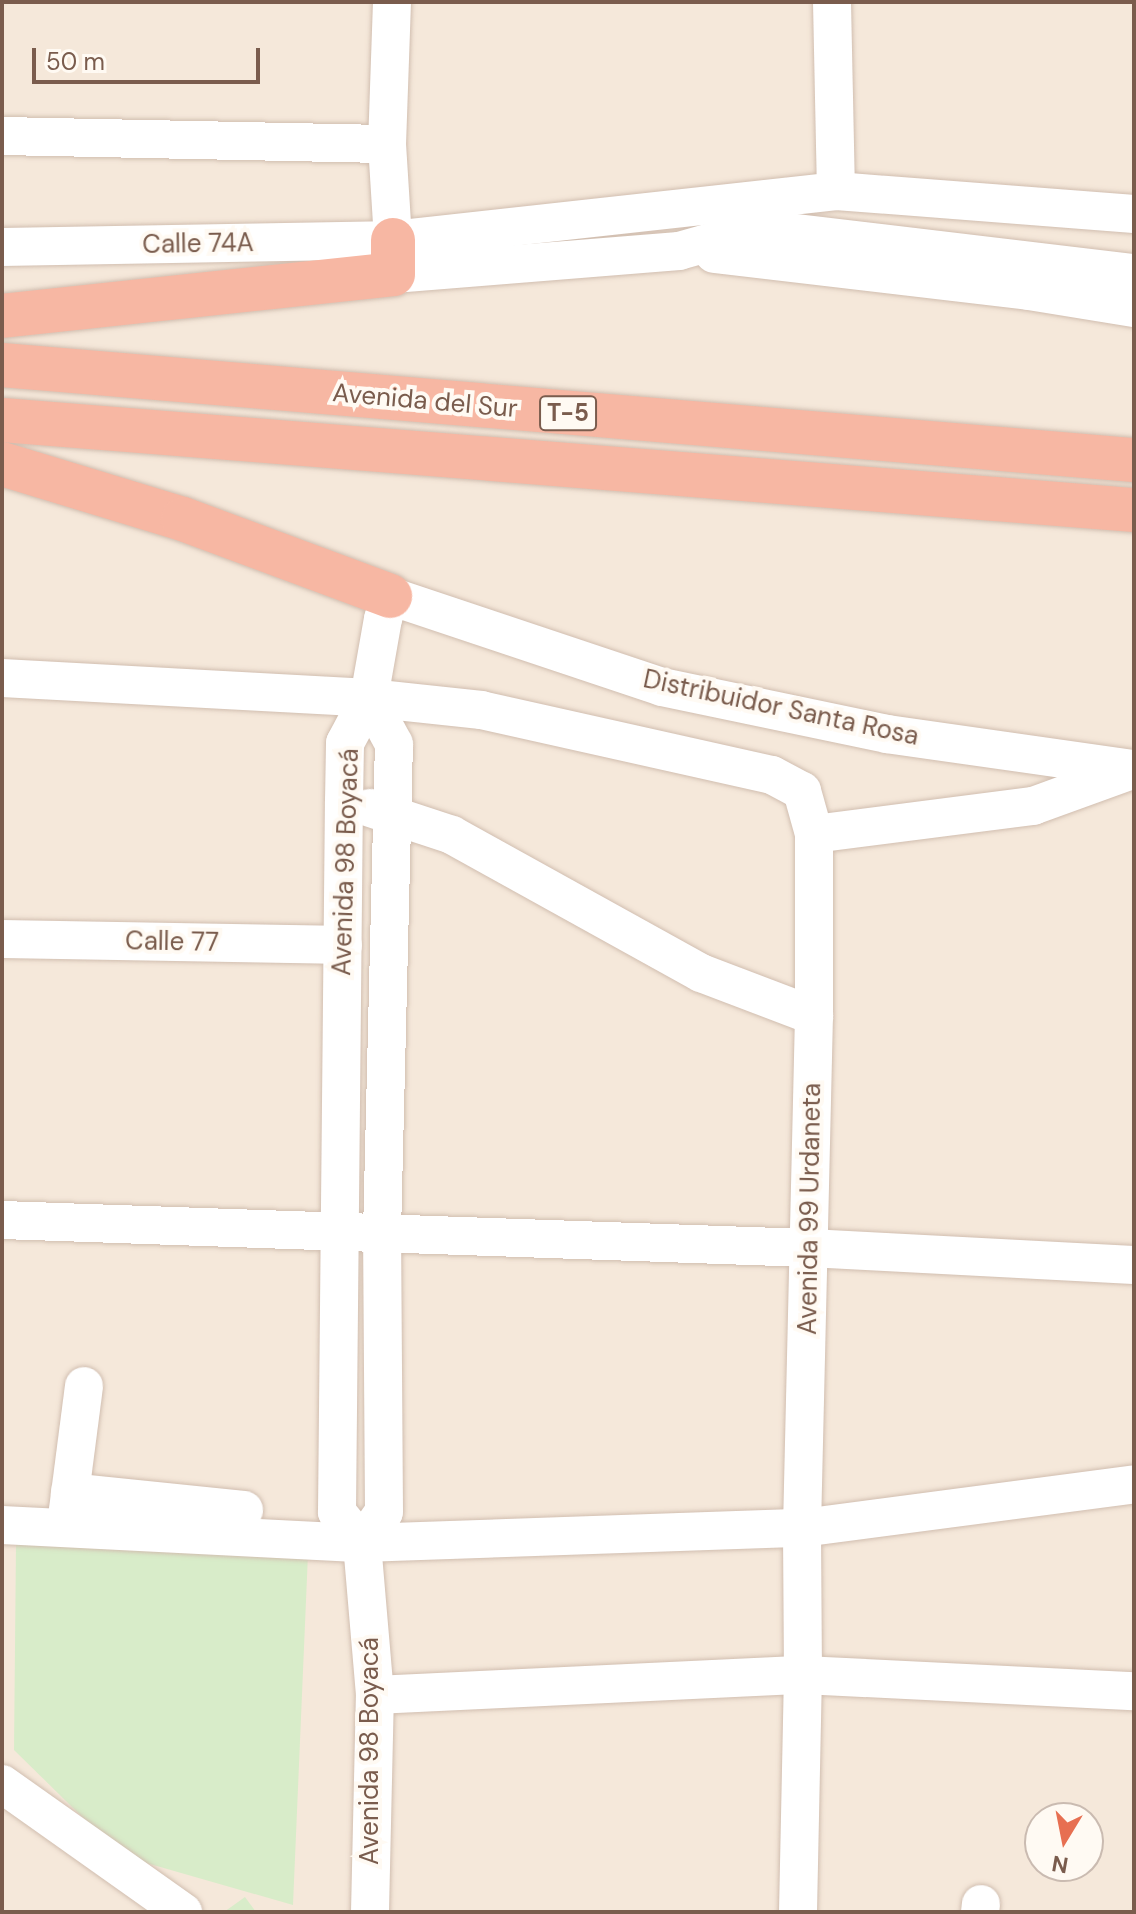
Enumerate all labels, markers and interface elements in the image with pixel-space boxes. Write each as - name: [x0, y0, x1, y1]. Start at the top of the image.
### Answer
- scale bar: [36, 32, 264, 82]
- text: 50 m: [46, 46, 105, 77]
- street label: Calle 74A: [142, 227, 254, 261]
- street label: Avenida del Sur: [331, 377, 519, 425]
- road number: T-5: [538, 393, 598, 433]
- street label: Distribuidor Santa Rosa: [640, 664, 922, 752]
- street label: Avenida 98 Boyacá: [326, 748, 366, 976]
- street label: Calle 77: [125, 926, 219, 958]
- street label: Avenida 99 Urdaneta: [792, 1083, 828, 1335]
- street label: Avenida 98 Boyacá: [354, 1637, 386, 1865]
- north arrow: [1024, 1802, 1104, 1882]
- text: N: [1050, 1848, 1071, 1880]

